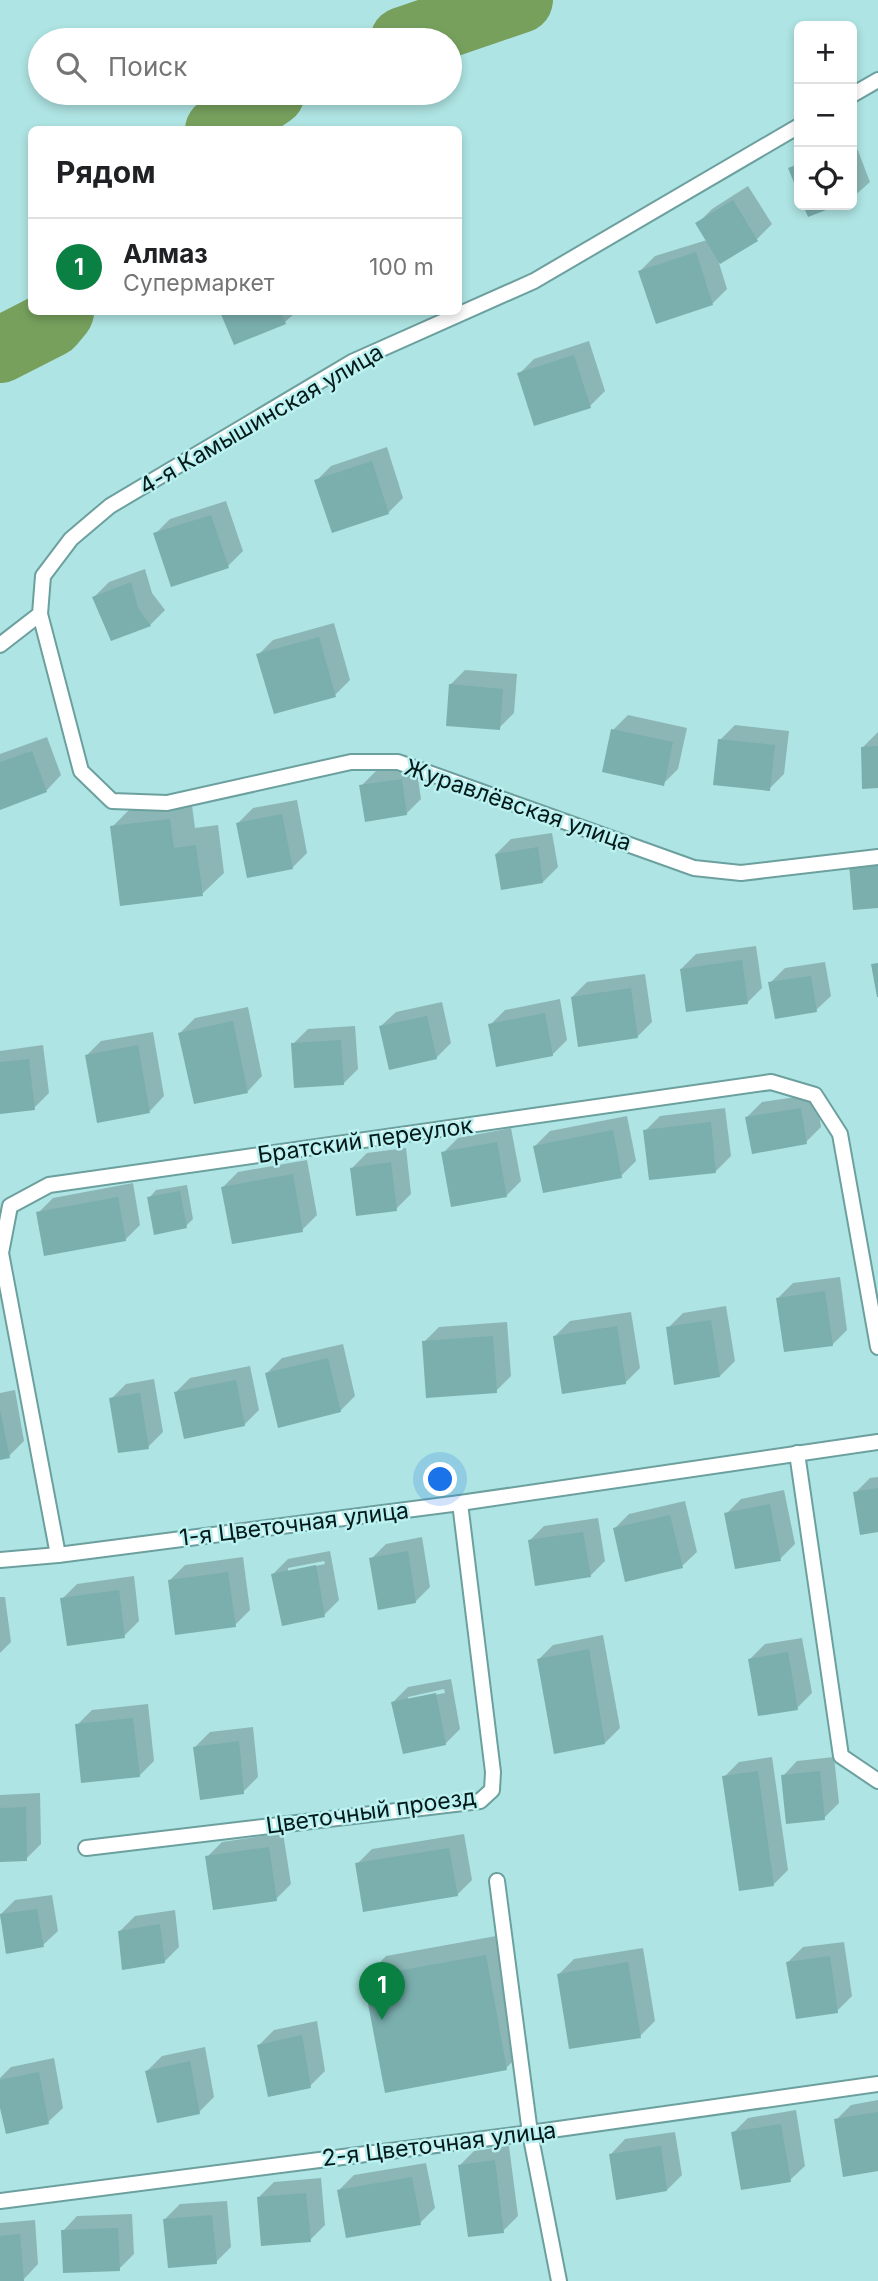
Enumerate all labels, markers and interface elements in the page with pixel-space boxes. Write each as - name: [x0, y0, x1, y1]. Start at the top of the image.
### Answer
- map controls: [794, 21, 857, 210]
- button: +: [794, 21, 857, 84]
- search box: [28, 28, 462, 105]
- icon: search: [52, 48, 90, 86]
- text: Поиск: [108, 51, 187, 82]
- button: −: [794, 84, 857, 147]
- button: locate: [794, 147, 857, 210]
- text: Рядом: [56, 154, 156, 190]
- text: Алмаз: [123, 238, 208, 269]
- text: 1: [74, 253, 84, 281]
- text: 100 m: [369, 253, 434, 281]
- text: Супермаркет: [123, 269, 275, 297]
- street label: 4-я Камышинская улица: [134, 338, 388, 500]
- street label: Журавлёвская улица: [401, 753, 635, 857]
- street label: Братский переулок: [256, 1111, 475, 1169]
- your location: [423, 1462, 457, 1496]
- street label: 1-я Цветочная улица: [178, 1496, 410, 1552]
- street label: Цветочный проезд: [264, 1782, 478, 1840]
- pin: 1: [359, 1962, 405, 2020]
- street label: 2-я Цветочная улица: [320, 2116, 558, 2172]

